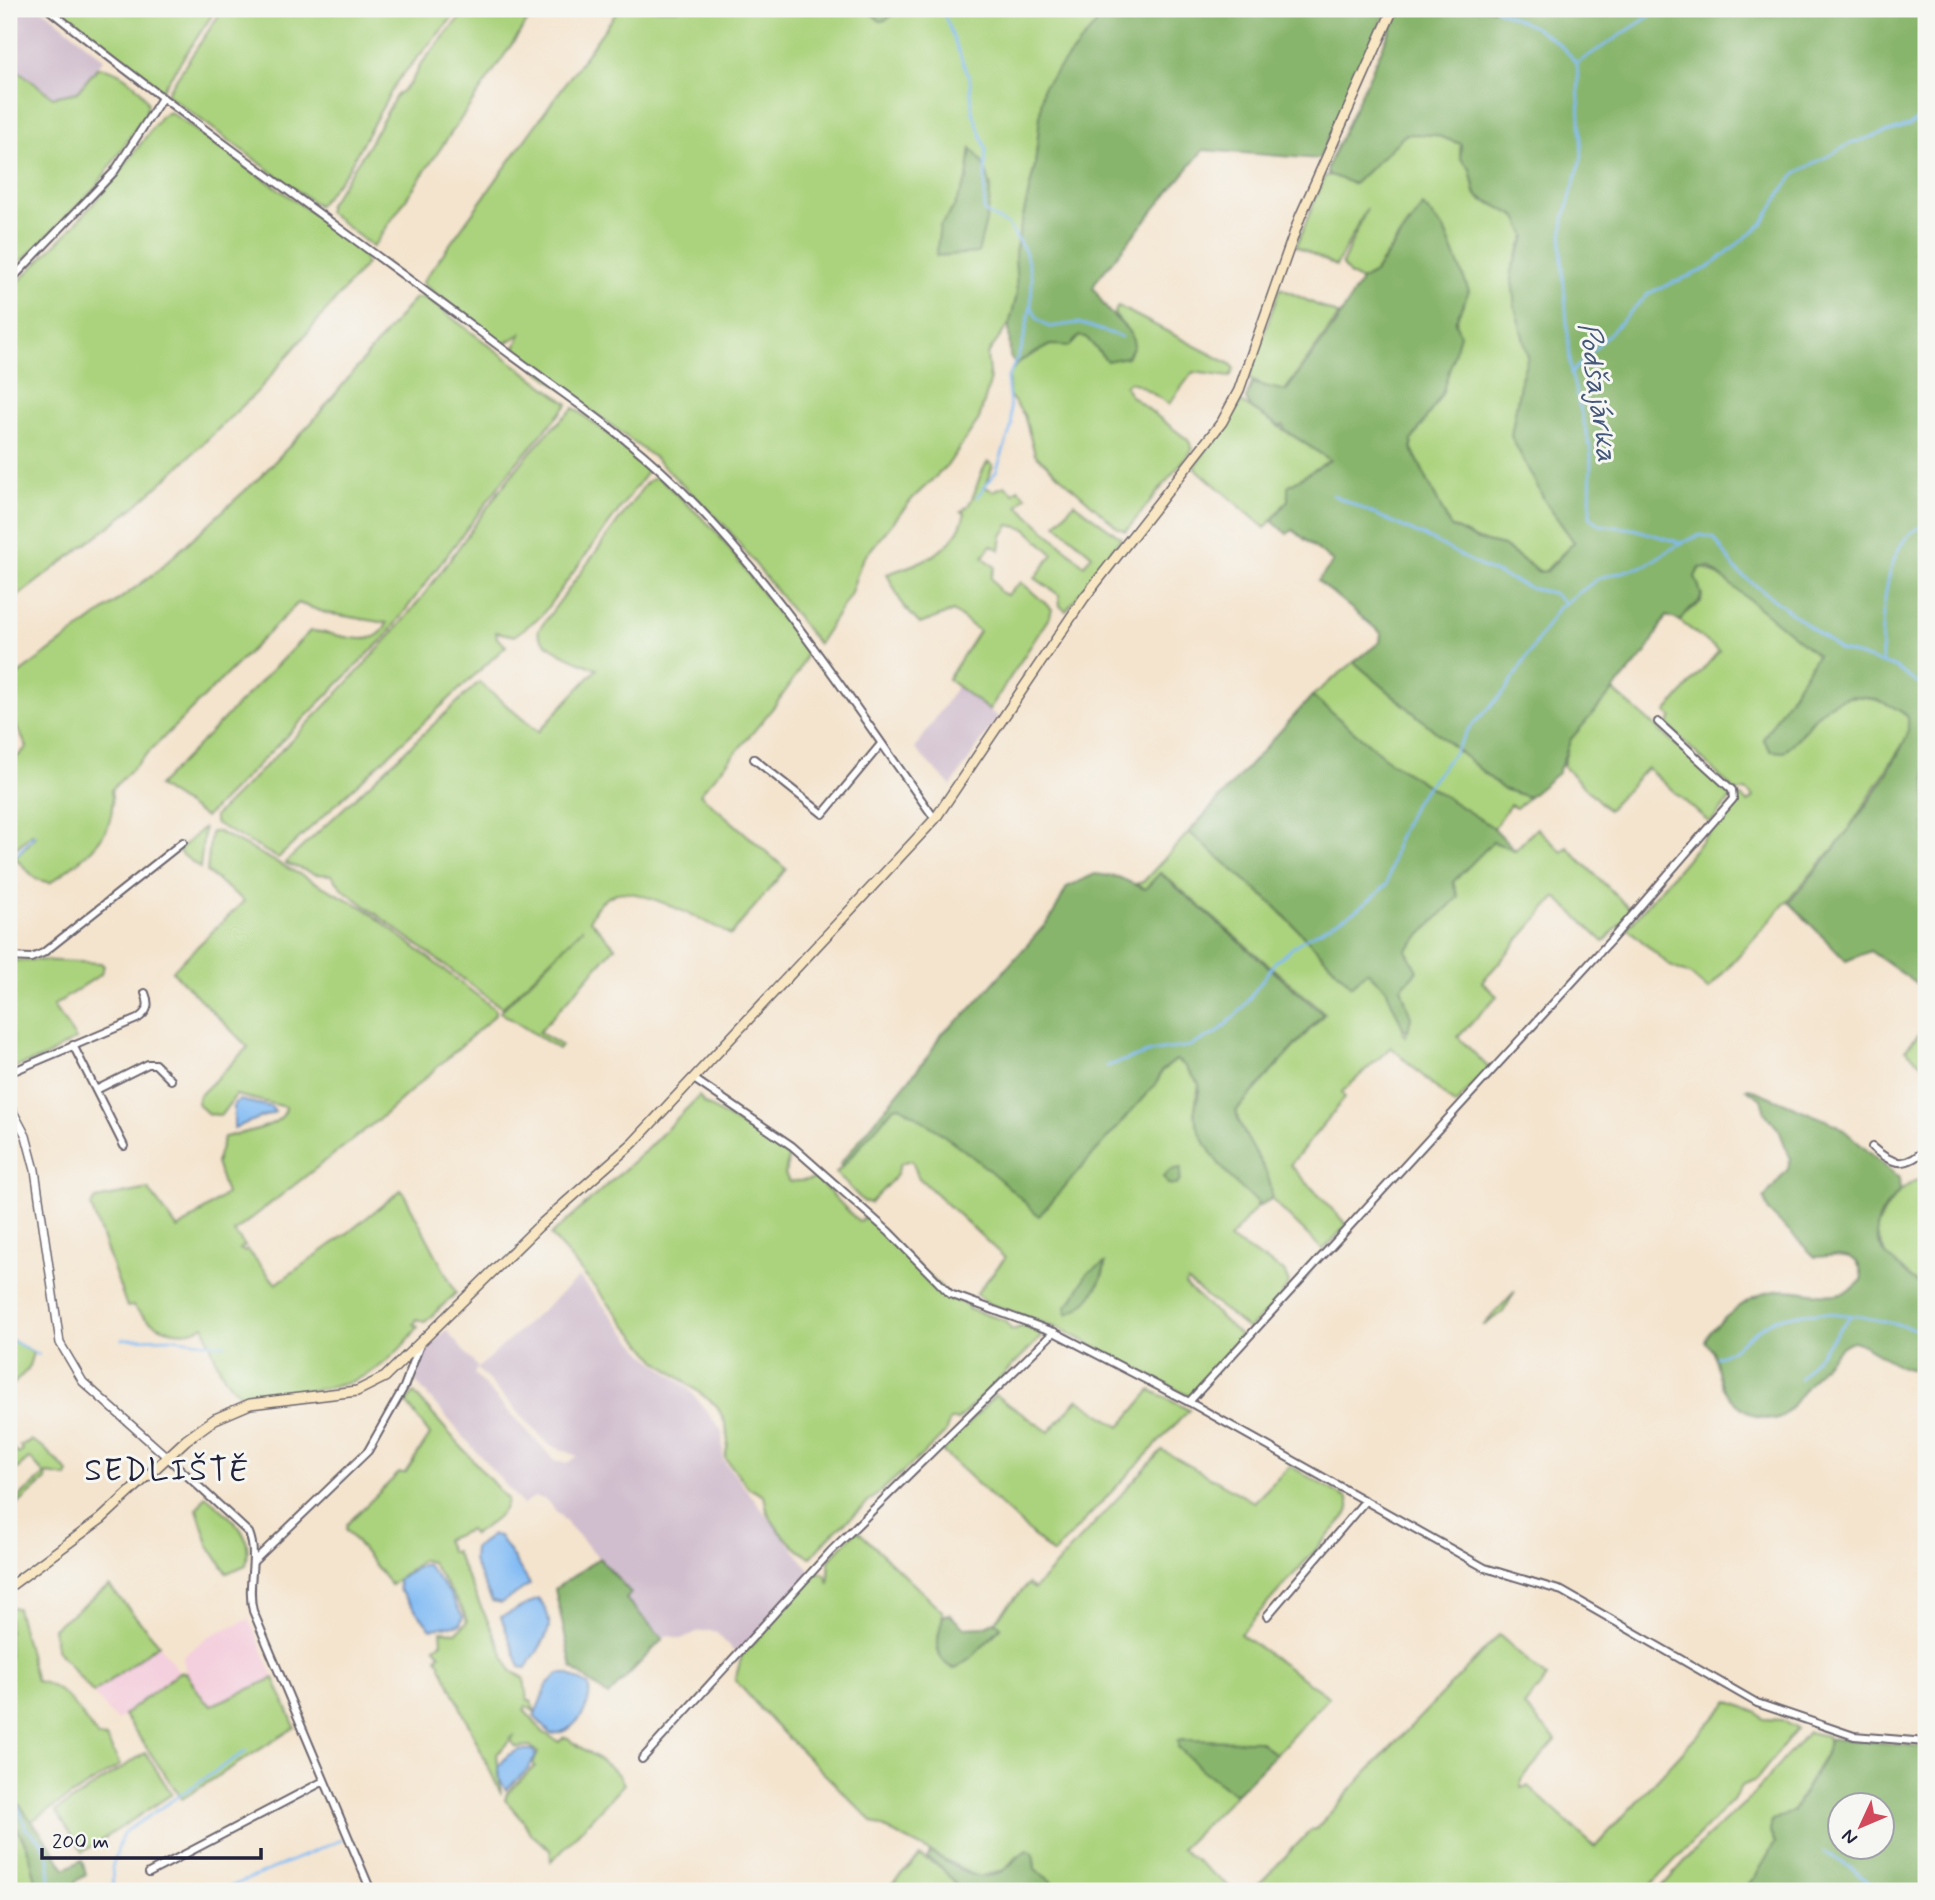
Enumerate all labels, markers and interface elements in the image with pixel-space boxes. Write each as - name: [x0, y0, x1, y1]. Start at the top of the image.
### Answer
- water label: Podšajárka: [1568, 320, 1627, 464]
- district label: SEDLIŠTĚ: [84, 1450, 250, 1492]
- north arrow: [1826, 1792, 1896, 1862]
- scale bar: [42, 1816, 261, 1860]
- text: N: [1836, 1824, 1863, 1850]
- text: 200 m: [52, 1828, 109, 1856]

